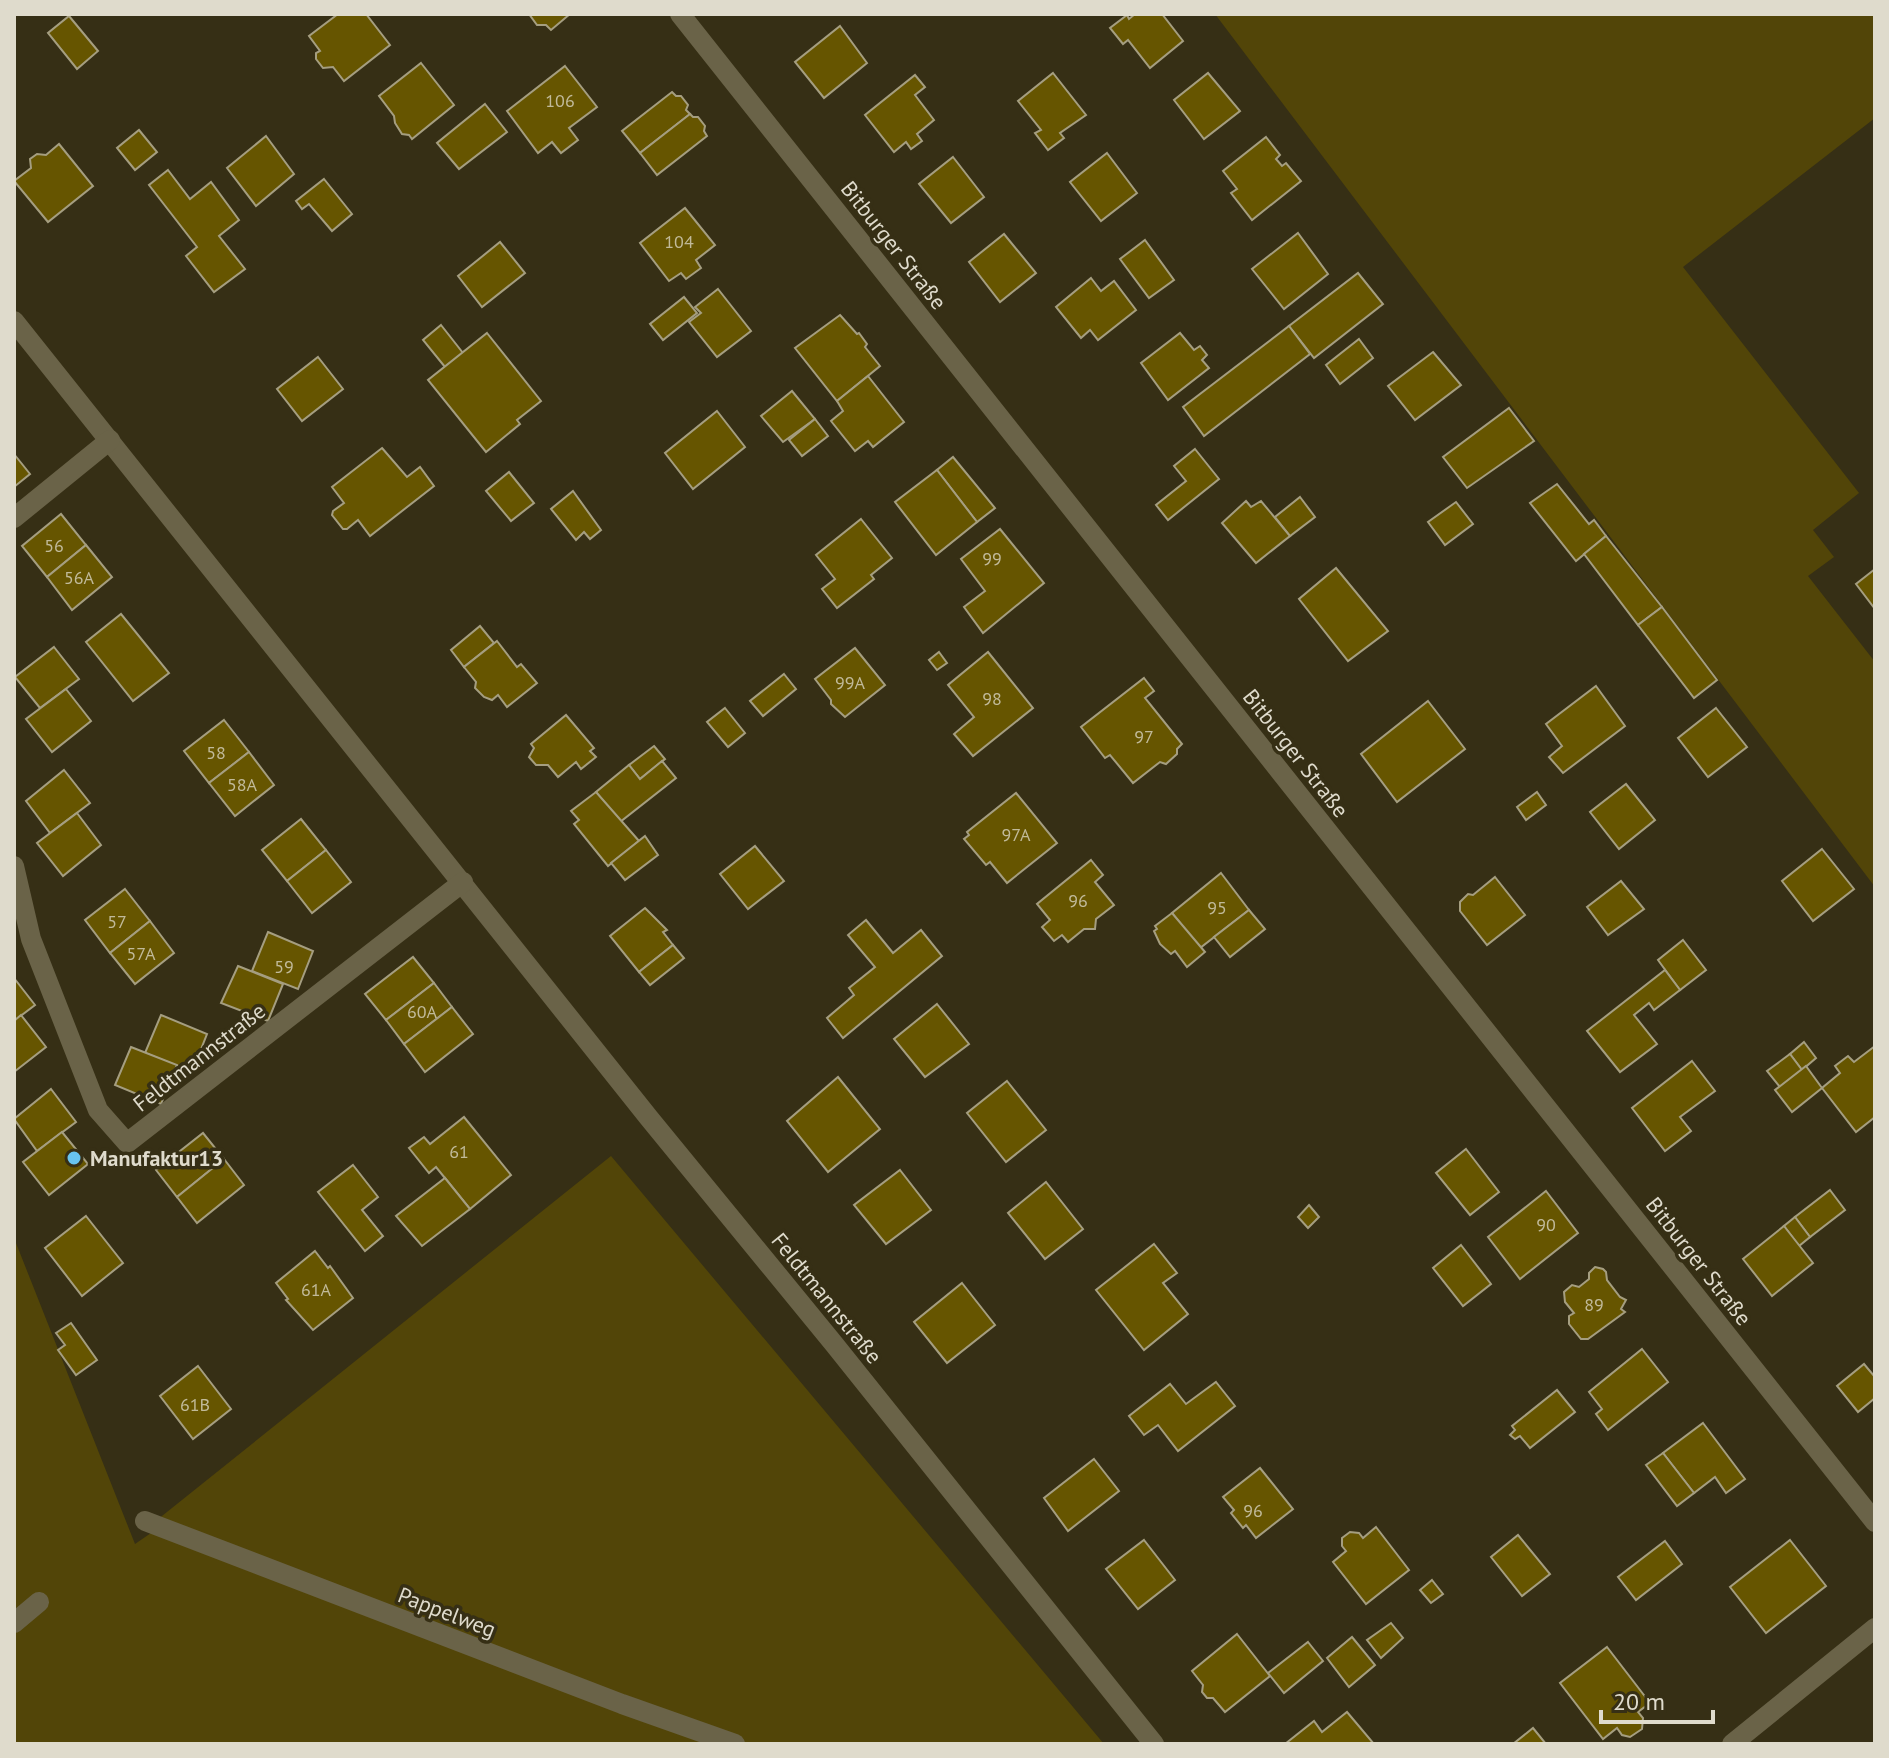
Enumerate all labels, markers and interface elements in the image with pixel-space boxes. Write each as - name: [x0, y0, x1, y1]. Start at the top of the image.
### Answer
- house number: 106: [545, 89, 575, 112]
- street label: Bitburger Straße: [835, 175, 953, 315]
- house number: 104: [664, 230, 694, 253]
- house number: 56: [44, 534, 64, 557]
- house number: 99: [982, 547, 1002, 570]
- house number: 56A: [64, 566, 95, 589]
- house number: 99A: [835, 671, 866, 694]
- street label: Bitburger Straße: [1237, 683, 1355, 823]
- house number: 98: [982, 687, 1002, 710]
- house number: 97: [1134, 725, 1154, 748]
- house number: 58: [206, 741, 226, 764]
- house number: 58A: [227, 773, 258, 796]
- house number: 97A: [1001, 823, 1031, 846]
- house number: 96: [1068, 889, 1088, 912]
- house number: 95: [1207, 896, 1227, 919]
- house number: 57: [107, 910, 127, 933]
- house number: 57A: [126, 942, 156, 965]
- house number: 59: [274, 955, 294, 978]
- street label: Feldtmannstraße: [127, 997, 271, 1117]
- house number: 60A: [407, 1000, 438, 1023]
- house number: 61: [449, 1140, 469, 1163]
- place label: Manufaktur13: [90, 1144, 223, 1172]
- marker: Manufaktur13: [65, 1149, 83, 1167]
- street label: Bitburger Straße: [1640, 1191, 1758, 1331]
- house number: 90: [1536, 1213, 1556, 1236]
- street label: Feldtmannstraße: [766, 1227, 888, 1369]
- house number: 61A: [301, 1278, 332, 1301]
- house number: 89: [1584, 1293, 1604, 1316]
- house number: 61B: [180, 1393, 210, 1416]
- house number: 96: [1243, 1499, 1263, 1522]
- street label: Pappelweg: [394, 1581, 500, 1643]
- scale bar: [1601, 1674, 1713, 1724]
- text: 20 m: [1613, 1686, 1665, 1717]

